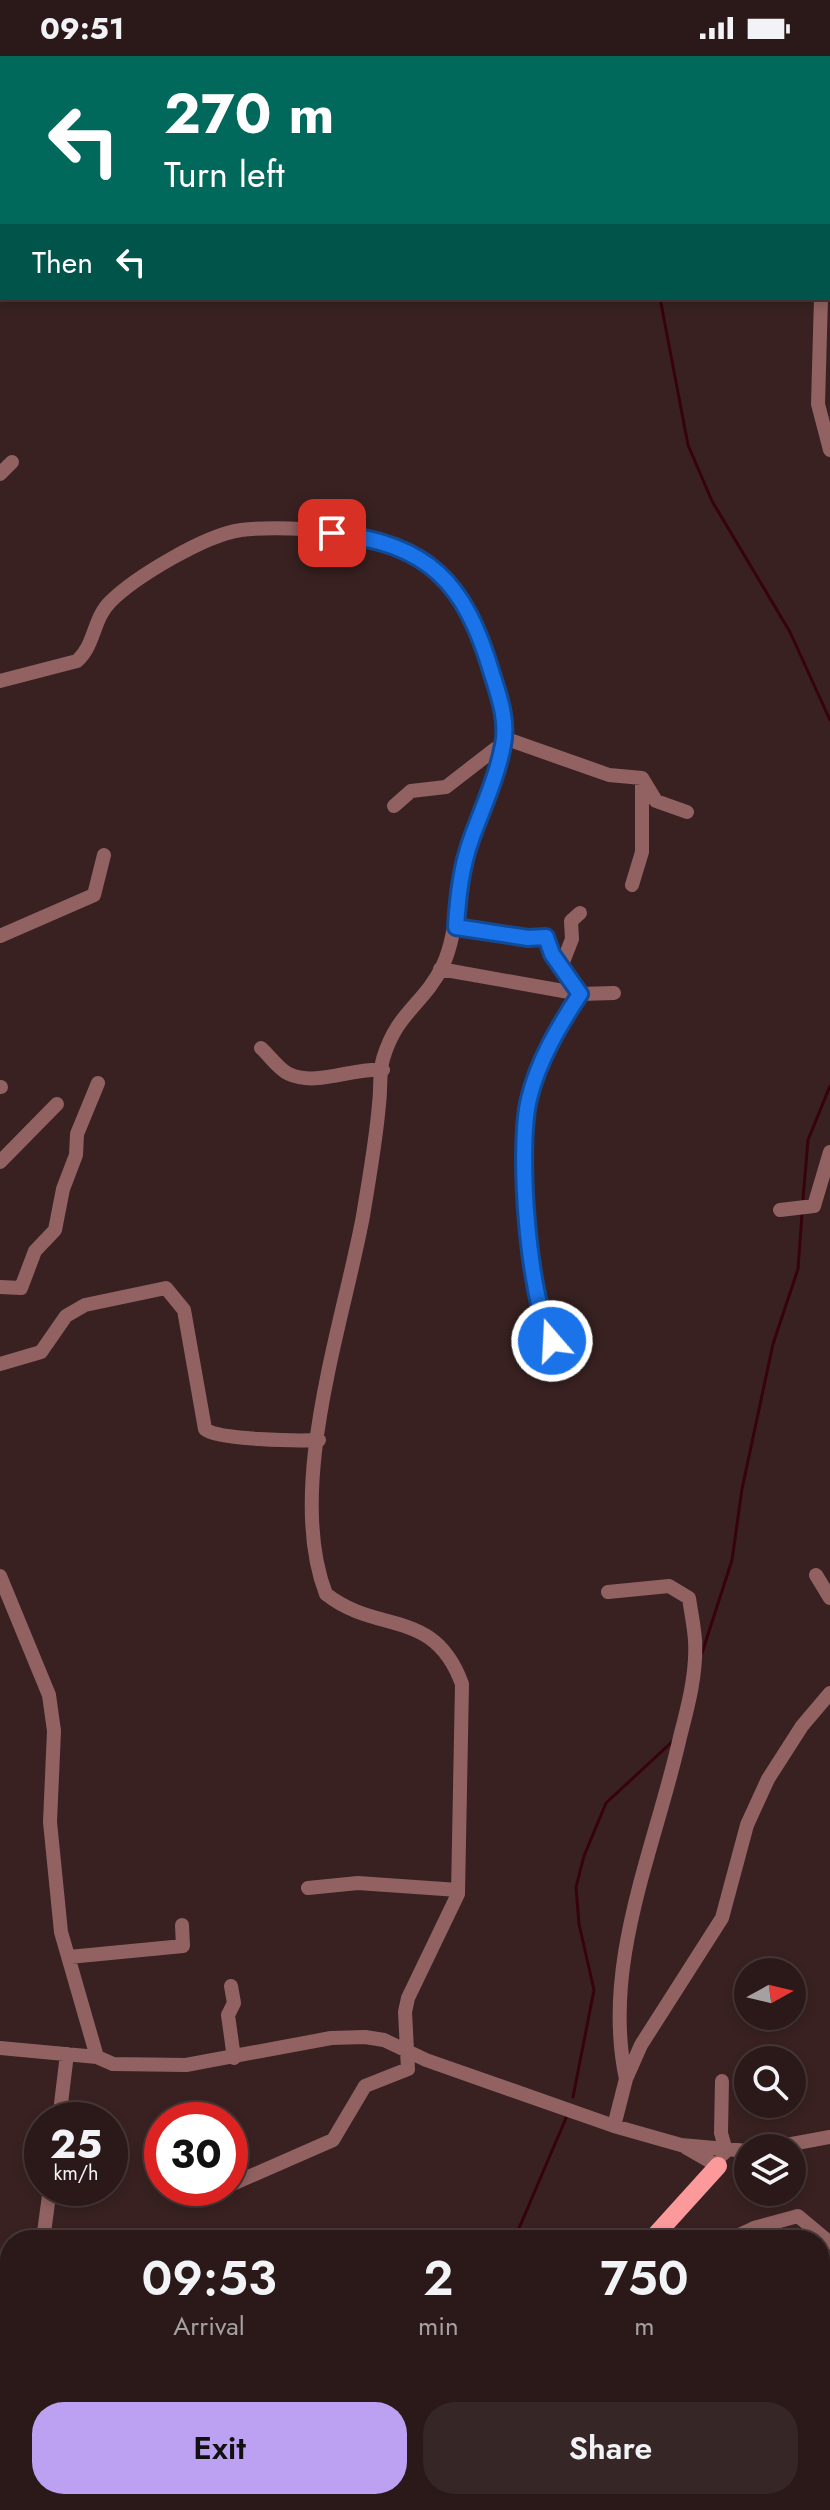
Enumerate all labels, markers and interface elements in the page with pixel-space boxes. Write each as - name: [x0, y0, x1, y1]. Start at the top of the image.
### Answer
- text: 09:51: [40, 7, 124, 50]
- text: 270 m: [164, 73, 334, 154]
- icon: left: [32, 88, 136, 192]
- text: Turn left: [164, 148, 285, 200]
- icon: left: [109, 240, 153, 284]
- text: Then: [32, 241, 93, 284]
- pin: [298, 499, 366, 567]
- icon: arrive: [310, 511, 354, 555]
- position arrow: [510, 1299, 594, 1383]
- north arrow: [734, 1958, 806, 2030]
- map controls: [734, 1958, 806, 2206]
- button: search: [734, 2046, 806, 2118]
- speed limit sign: 30: [144, 2102, 248, 2206]
- text: 25: [50, 2115, 102, 2173]
- button: layers: [734, 2134, 806, 2206]
- text: km/h: [53, 2159, 99, 2188]
- text: 09:53: [141, 2244, 277, 2313]
- text: 2: [423, 2244, 453, 2313]
- text: 750: [600, 2244, 689, 2313]
- text: Arrival: [173, 2307, 245, 2345]
- text: min: [418, 2307, 459, 2345]
- text: m: [634, 2307, 654, 2345]
- button: Exit: [32, 2402, 407, 2494]
- button: Share: [423, 2402, 798, 2494]

